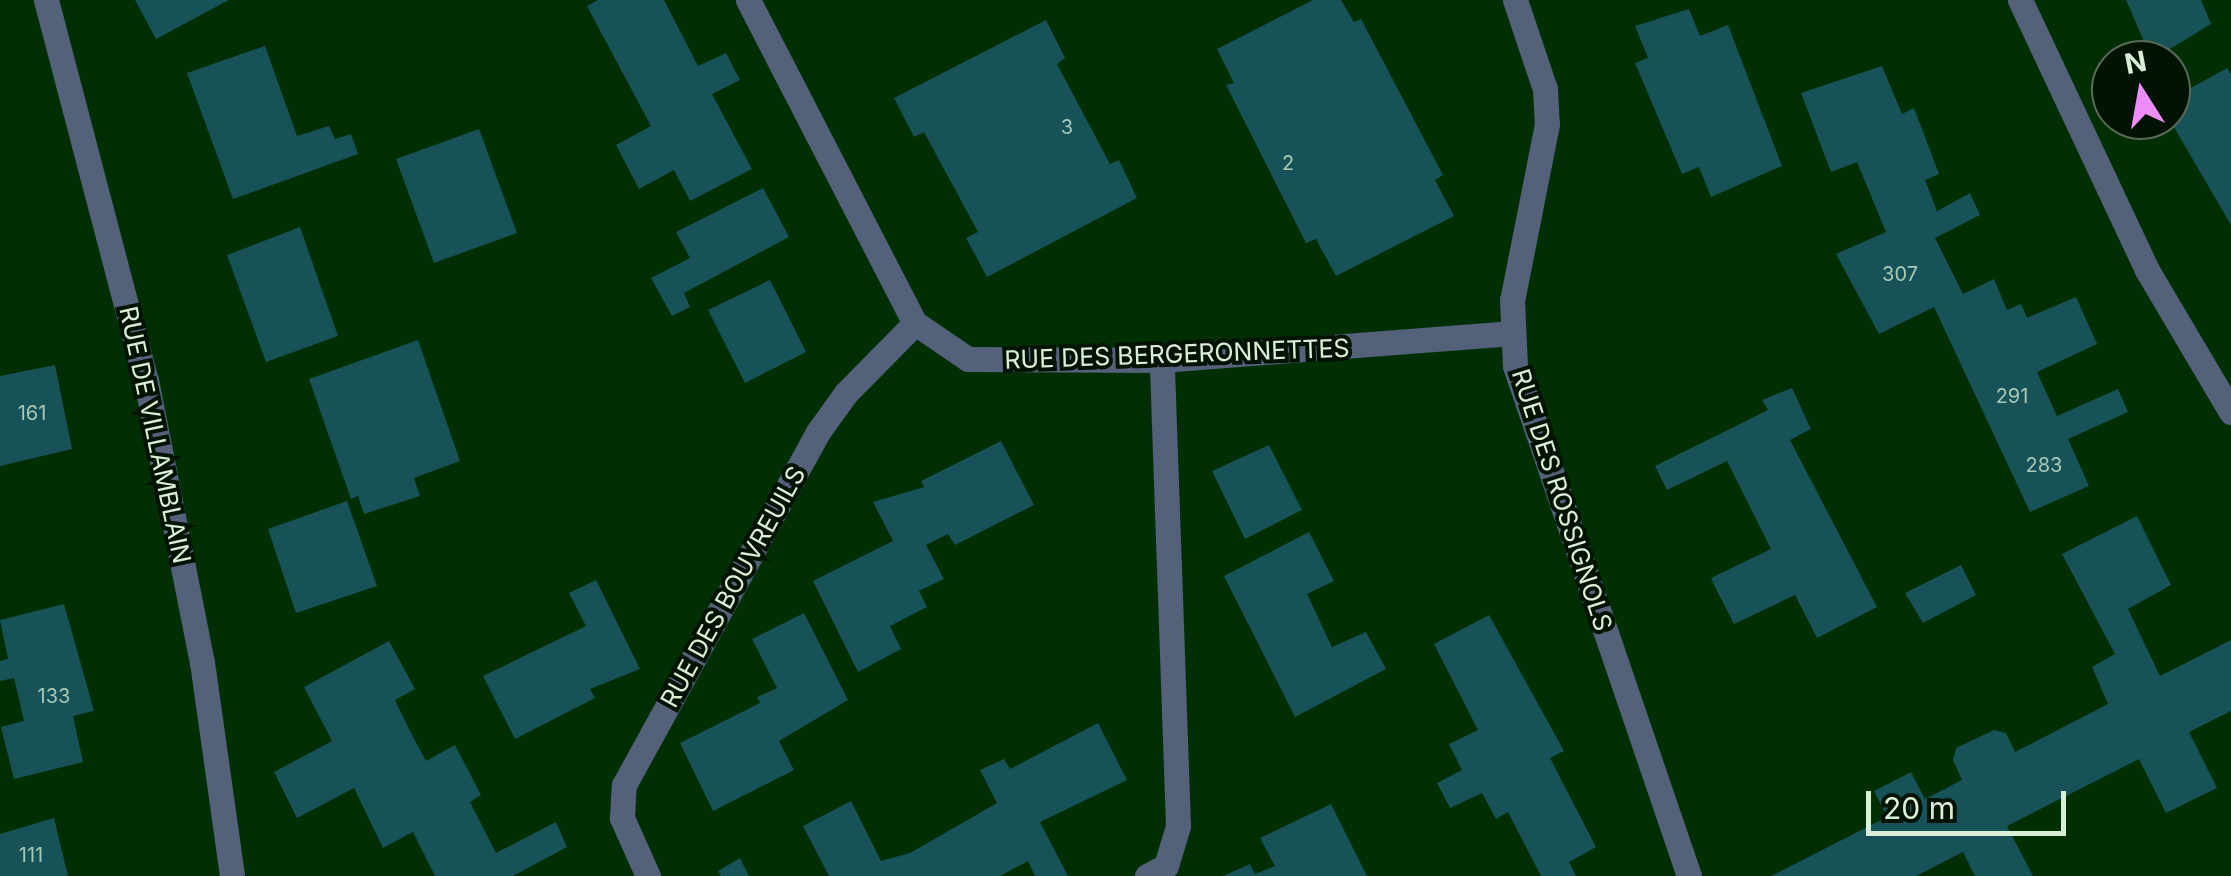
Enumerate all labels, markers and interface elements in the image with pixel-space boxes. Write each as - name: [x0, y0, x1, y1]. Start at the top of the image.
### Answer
- north arrow: [2091, 40, 2191, 140]
- text: N: [2122, 44, 2149, 81]
- house number: 3: [1061, 115, 1073, 139]
- house number: 2: [1282, 151, 1294, 175]
- house number: 307: [1882, 262, 1918, 286]
- street label: RUE DE VILLAMBLAIN: [113, 304, 197, 566]
- street label: RUE DES BERGERONNETTES: [1004, 333, 1350, 375]
- street label: RUE DES ROSSIGNOLS: [1505, 365, 1619, 635]
- house number: 291: [1996, 384, 2028, 408]
- house number: 161: [18, 401, 46, 425]
- house number: 283: [2026, 453, 2062, 477]
- street label: RUE DES BOUVREUILS: [654, 461, 812, 713]
- house number: 133: [38, 684, 70, 708]
- scale bar: [1871, 771, 2071, 833]
- text: 20 m: [1883, 790, 1955, 826]
- house number: 111: [19, 843, 43, 867]

